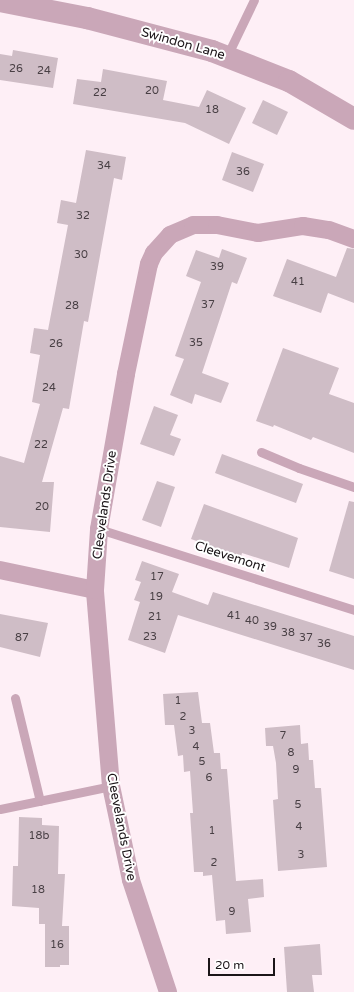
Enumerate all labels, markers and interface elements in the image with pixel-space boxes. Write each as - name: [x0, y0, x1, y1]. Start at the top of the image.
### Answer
- street label: Swindon Lane: [139, 25, 227, 63]
- house number: 26: [9, 62, 23, 76]
- house number: 24: [37, 64, 51, 78]
- house number: 20: [145, 84, 159, 98]
- house number: 22: [93, 86, 107, 100]
- house number: 18: [205, 103, 219, 117]
- house number: 34: [97, 159, 111, 173]
- house number: 36: [236, 165, 250, 179]
- house number: 32: [76, 209, 90, 223]
- house number: 30: [74, 248, 88, 262]
- house number: 39: [210, 260, 224, 274]
- house number: 41: [291, 275, 305, 289]
- house number: 37: [201, 298, 215, 312]
- house number: 28: [65, 299, 79, 313]
- house number: 35: [189, 336, 203, 350]
- house number: 26: [49, 337, 63, 351]
- house number: 24: [42, 381, 56, 395]
- house number: 22: [34, 438, 48, 452]
- street label: Cleevelands Drive: [90, 450, 120, 560]
- house number: 20: [35, 500, 49, 514]
- street label: Cleevemont: [193, 538, 267, 576]
- house number: 17: [150, 570, 164, 584]
- house number: 19: [149, 590, 163, 604]
- house number: 41: [227, 609, 241, 623]
- house number: 21: [148, 610, 162, 624]
- house number: 40: [245, 614, 259, 628]
- house number: 39: [263, 620, 277, 634]
- house number: 38: [281, 626, 295, 640]
- house number: 23: [143, 630, 157, 644]
- house number: 87: [15, 631, 29, 645]
- house number: 37: [299, 631, 313, 645]
- house number: 36: [317, 637, 331, 651]
- house number: 1: [175, 694, 181, 708]
- house number: 2: [180, 710, 186, 724]
- house number: 3: [189, 724, 195, 738]
- house number: 7: [280, 729, 286, 743]
- house number: 4: [193, 740, 199, 754]
- house number: 8: [288, 746, 294, 760]
- house number: 5: [199, 755, 205, 769]
- house number: 9: [293, 763, 299, 777]
- house number: 6: [206, 771, 212, 785]
- street label: Cleevelands Drive: [103, 772, 139, 882]
- house number: 5: [295, 798, 301, 812]
- house number: 4: [296, 820, 302, 834]
- house number: 1: [209, 824, 215, 838]
- house number: 18b: [29, 829, 49, 843]
- house number: 3: [298, 848, 304, 862]
- house number: 2: [211, 856, 217, 870]
- house number: 18: [31, 883, 45, 897]
- house number: 9: [229, 905, 235, 919]
- house number: 16: [50, 938, 64, 952]
- scale bar: [210, 950, 277, 976]
- text: 20 m: [215, 958, 244, 972]

